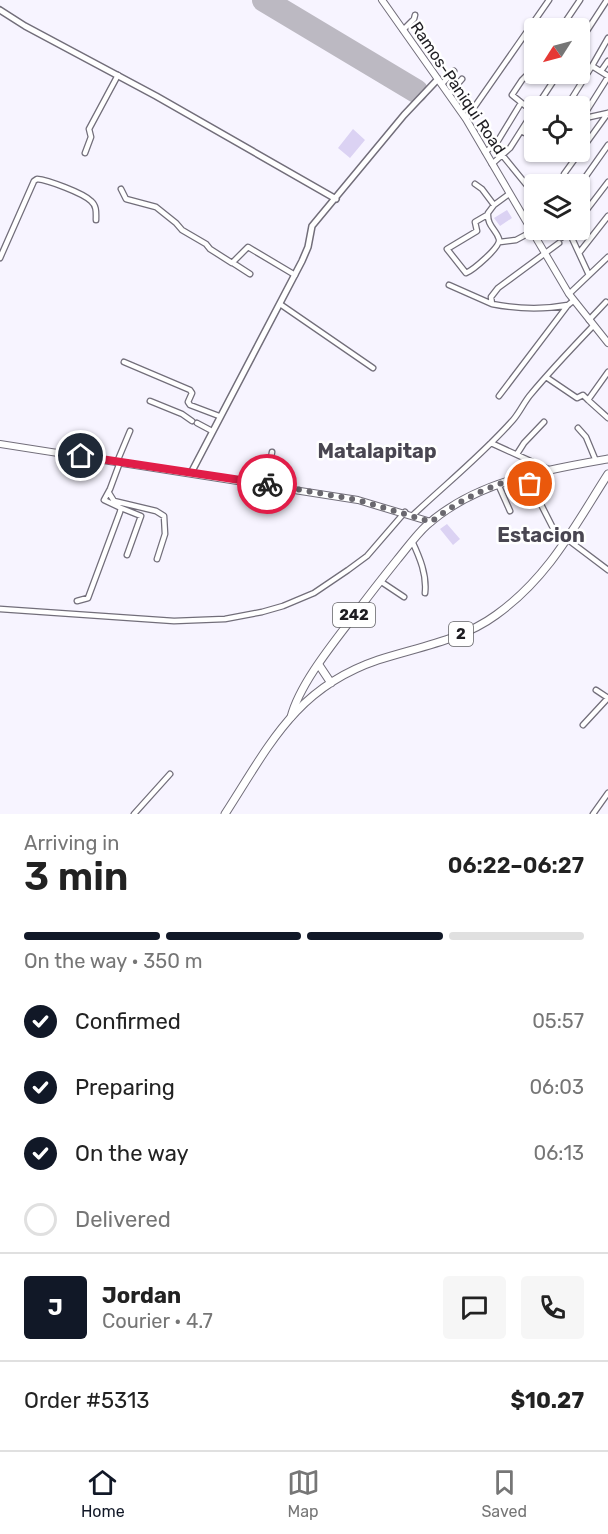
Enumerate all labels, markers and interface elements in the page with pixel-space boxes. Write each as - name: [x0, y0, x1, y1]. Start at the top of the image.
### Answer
- street label: Ramos-Paniqui Road: [407, 18, 509, 158]
- north arrow: [524, 18, 590, 84]
- map controls: [524, 18, 590, 240]
- button: locate: [524, 96, 590, 162]
- button: layers: [524, 174, 590, 240]
- pin: [55, 430, 106, 481]
- icon: home: [64, 439, 97, 472]
- district label: Matalapitap: [317, 439, 437, 463]
- courier: [237, 454, 297, 514]
- pin: [504, 458, 555, 509]
- icon: bag: [513, 467, 546, 500]
- icon: bike: [251, 468, 284, 501]
- district label: Estacion: [497, 523, 585, 547]
- road number: 242: [333, 603, 375, 627]
- road number: 2: [449, 622, 473, 646]
- text: Arriving in: [24, 831, 119, 855]
- text: 06:22–06:27: [448, 852, 584, 879]
- text: 3 min: [24, 854, 129, 900]
- text: On the way · 350 m: [24, 949, 203, 973]
- icon: check: [24, 1005, 57, 1038]
- text: Confirmed: [75, 1008, 181, 1035]
- text: 05:57: [532, 1009, 584, 1033]
- icon: check: [24, 1071, 57, 1104]
- text: Preparing: [75, 1074, 175, 1101]
- text: 06:03: [529, 1075, 584, 1099]
- icon: check: [24, 1137, 57, 1170]
- text: On the way: [75, 1140, 189, 1167]
- text: 06:13: [534, 1141, 584, 1165]
- text: Delivered: [75, 1206, 171, 1233]
- button: chat: [443, 1276, 506, 1339]
- button: phone: [521, 1276, 584, 1339]
- text: Jordan: [102, 1282, 181, 1309]
- text: J: [48, 1294, 63, 1321]
- text: Courier · 4.7: [102, 1309, 213, 1333]
- text: Order #5313: [24, 1387, 150, 1414]
- text: $10.27: [510, 1387, 584, 1414]
- tab: Home: [81, 1466, 125, 1521]
- tab: Map: [287, 1466, 320, 1521]
- tab: Saved: [481, 1466, 527, 1521]

